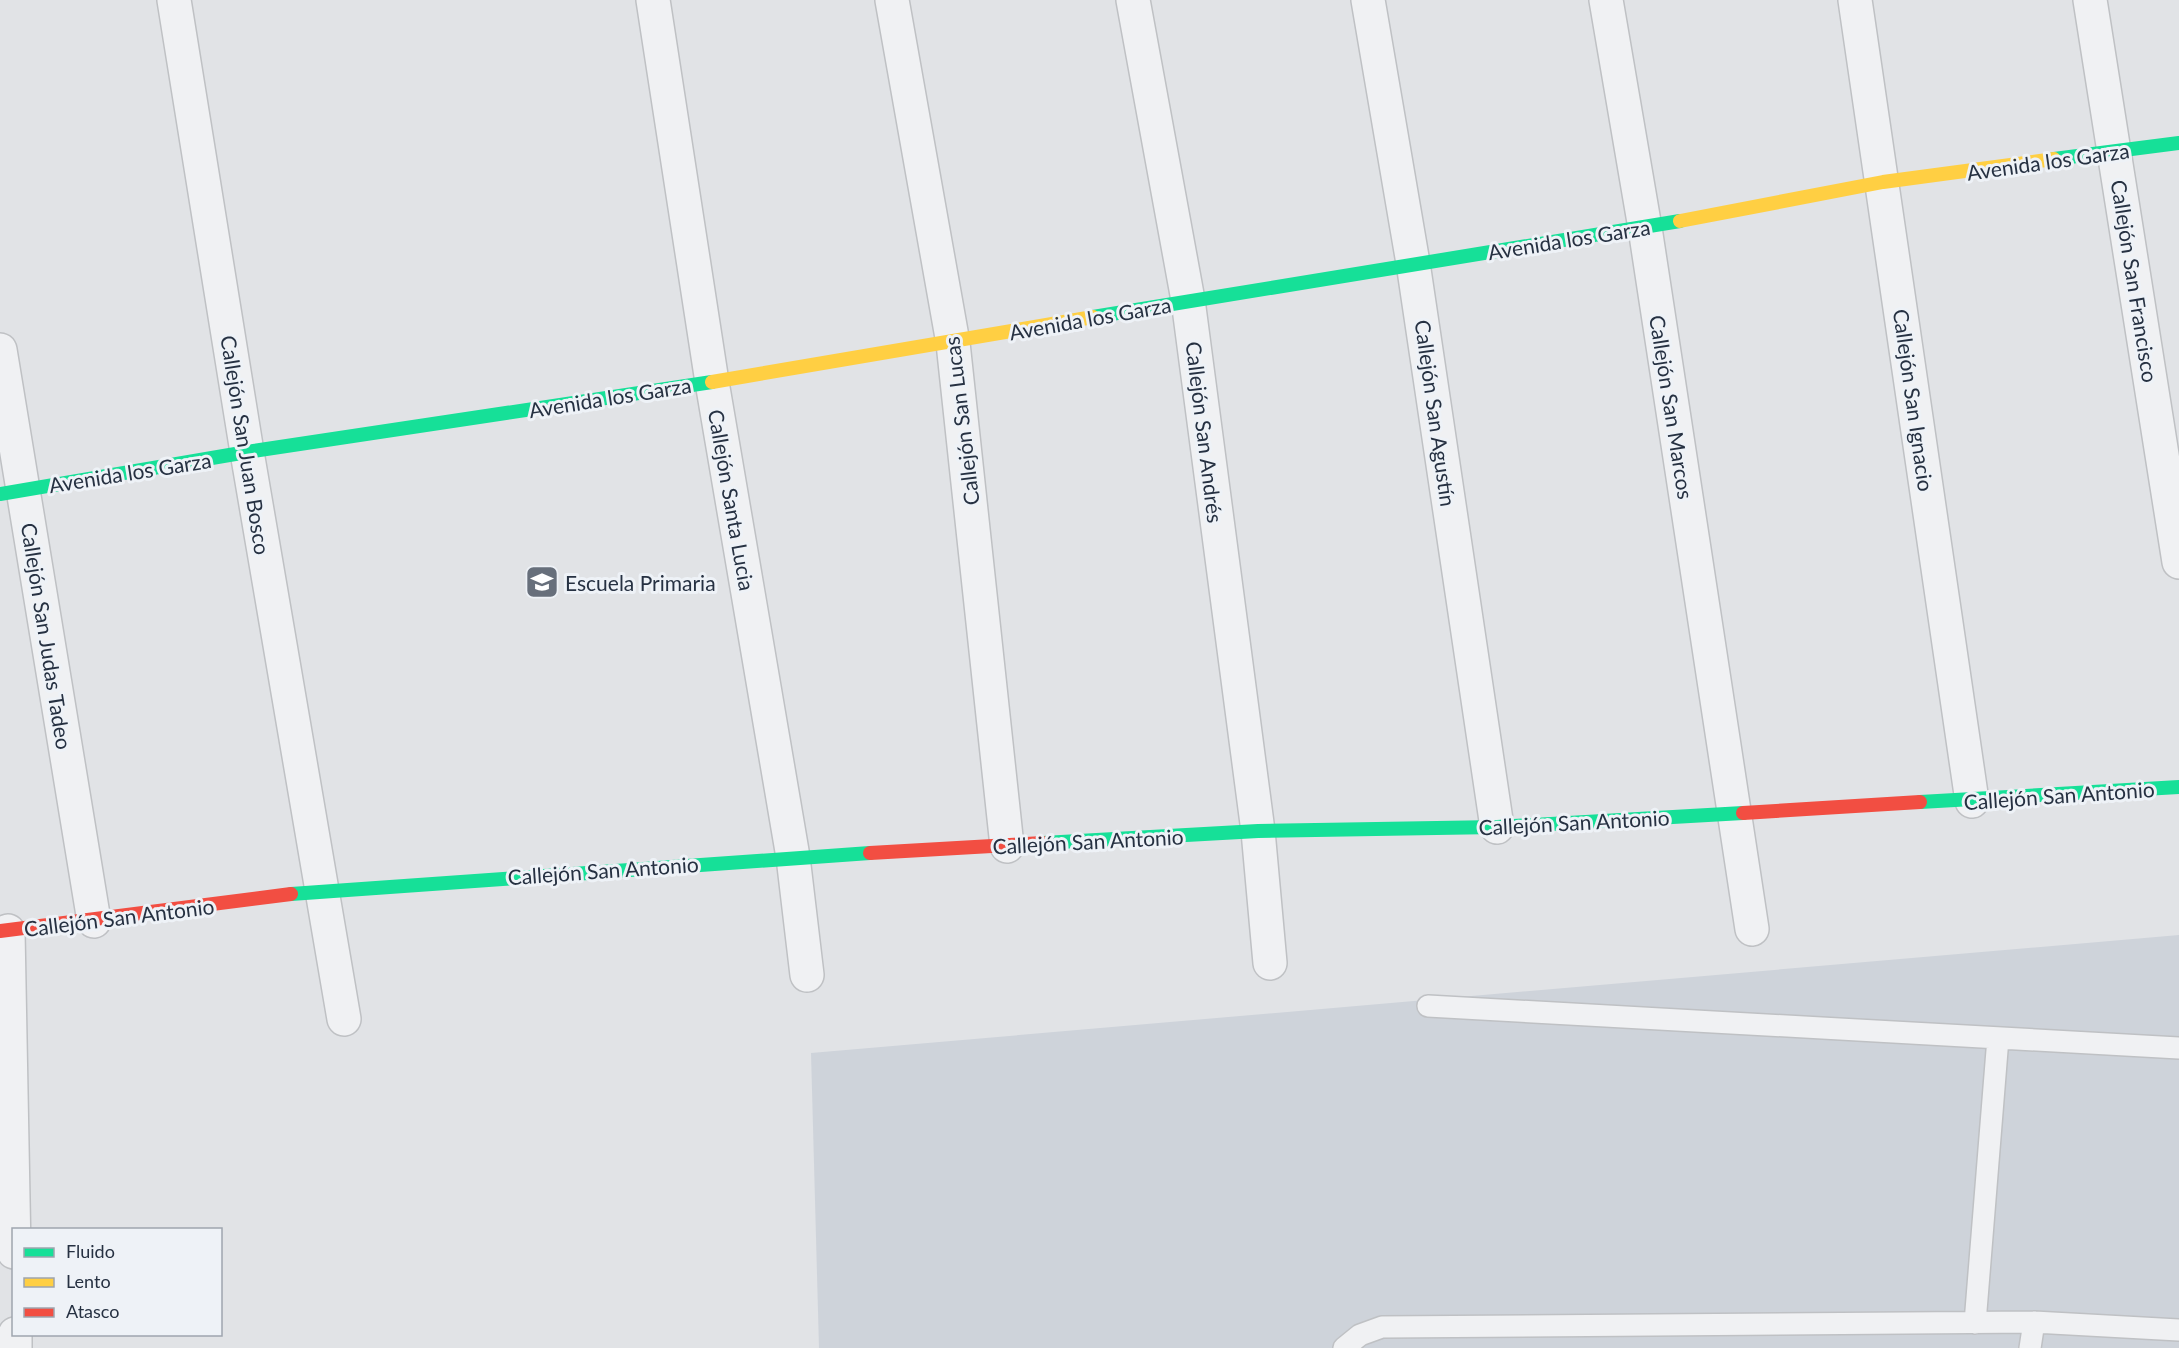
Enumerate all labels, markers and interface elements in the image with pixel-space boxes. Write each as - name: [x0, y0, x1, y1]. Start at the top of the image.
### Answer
- street label: Avenida los Garza: [1965, 137, 2131, 185]
- street label: Callejón San Francisco: [2107, 178, 2163, 384]
- street label: Avenida los Garza: [1486, 214, 1652, 264]
- street label: Avenida los Garza: [1007, 291, 1173, 345]
- street label: Callejón San Ignacio: [1889, 307, 1939, 493]
- street label: Callejón San Marcos: [1645, 313, 1699, 501]
- street label: Callejón San Agustín: [1411, 318, 1461, 508]
- street label: Callejón San Juan Bosco: [216, 334, 276, 557]
- street label: Callejón San Lucas: [938, 335, 984, 507]
- street label: Callejón San Andrés: [1181, 340, 1229, 524]
- street label: Avenida los Garza: [527, 372, 693, 422]
- street label: Callejón Santa Lucia: [704, 407, 760, 593]
- street label: Avenida los Garza: [47, 447, 213, 497]
- street label: Callejón San Judas Tadeo: [17, 521, 77, 751]
- school or university icon: Escuela Primaria: [524, 564, 560, 600]
- place label: Escuela Primaria: [565, 570, 716, 595]
- street label: Callejón San Antonio: [1963, 776, 2155, 814]
- street label: Callejón San Antonio: [1478, 805, 1670, 839]
- street label: Callejón San Antonio: [992, 824, 1184, 858]
- street label: Callejón San Antonio: [507, 851, 699, 889]
- street label: Callejón San Antonio: [23, 893, 216, 941]
- legend: [12, 1228, 222, 1336]
- text: Fluido: [66, 1240, 115, 1262]
- text: Lento: [66, 1270, 111, 1292]
- text: Atasco: [66, 1300, 119, 1322]

